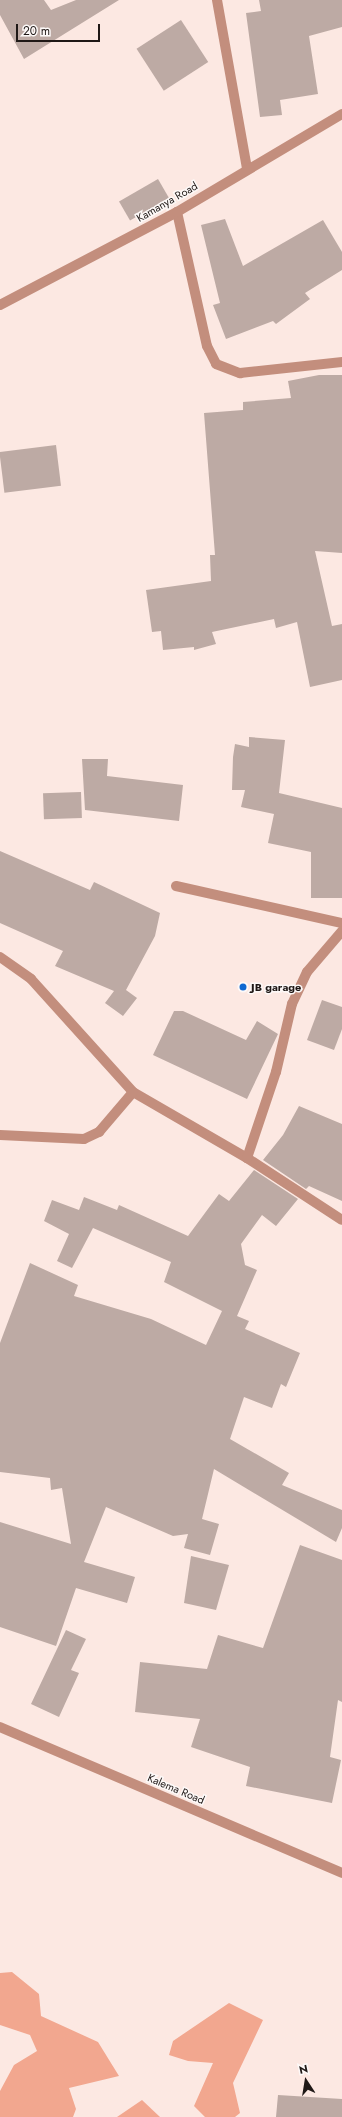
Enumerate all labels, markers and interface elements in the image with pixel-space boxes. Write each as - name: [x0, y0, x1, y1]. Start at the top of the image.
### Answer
- scale bar: [18, 16, 102, 42]
- text: 20 m: [23, 22, 50, 40]
- street label: Kamanya Road: [134, 179, 200, 225]
- place label: JB garage: [251, 980, 301, 994]
- marker: JB garage: [238, 982, 248, 992]
- street label: Kalema Road: [146, 1771, 206, 1807]
- north arrow: [286, 2061, 326, 2101]
- text: N: [298, 2061, 309, 2078]

